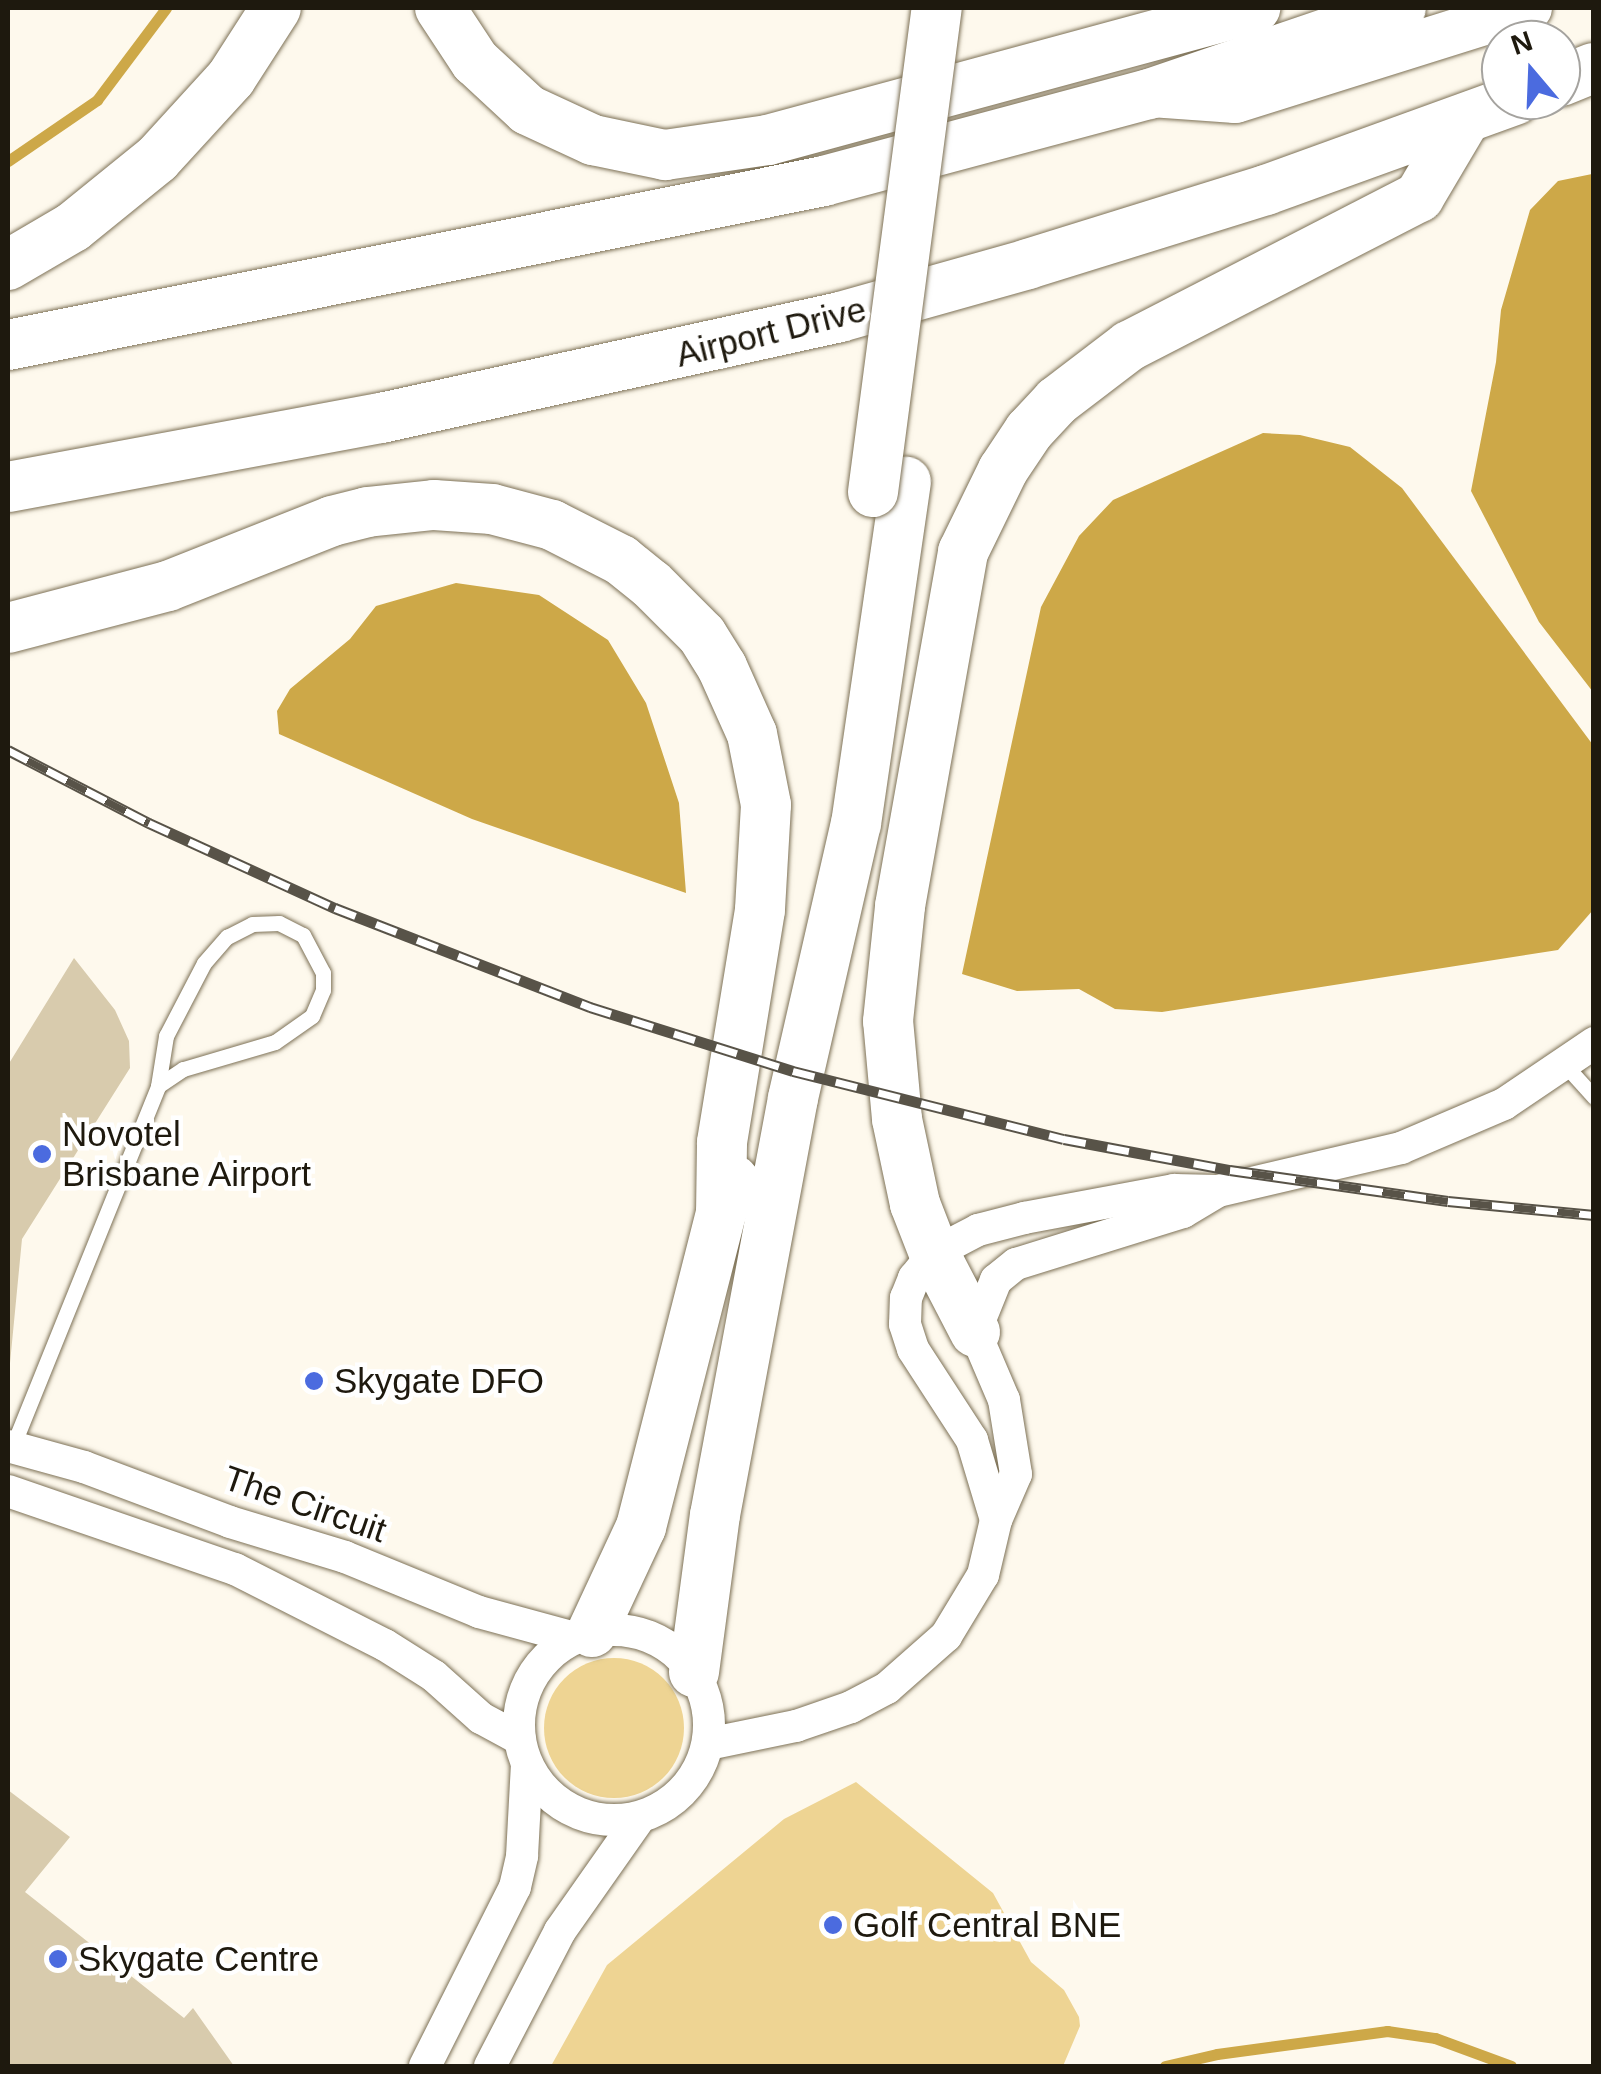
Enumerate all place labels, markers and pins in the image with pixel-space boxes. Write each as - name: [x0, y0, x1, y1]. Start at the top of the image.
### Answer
- place label: Novotel Brisbane Airport: [62, 1113, 313, 1195]
- marker: Novotel Brisbane Airport: [31, 1143, 53, 1165]
- place label: Skygate DFO: [334, 1360, 544, 1402]
- marker: Skygate DFO: [303, 1370, 325, 1392]
- place label: Golf Central BNE: [853, 1904, 1121, 1946]
- marker: Golf Central BNE: [822, 1914, 844, 1936]
- place label: Skygate Centre: [78, 1938, 319, 1980]
- marker: Skygate Centre: [47, 1948, 69, 1970]

